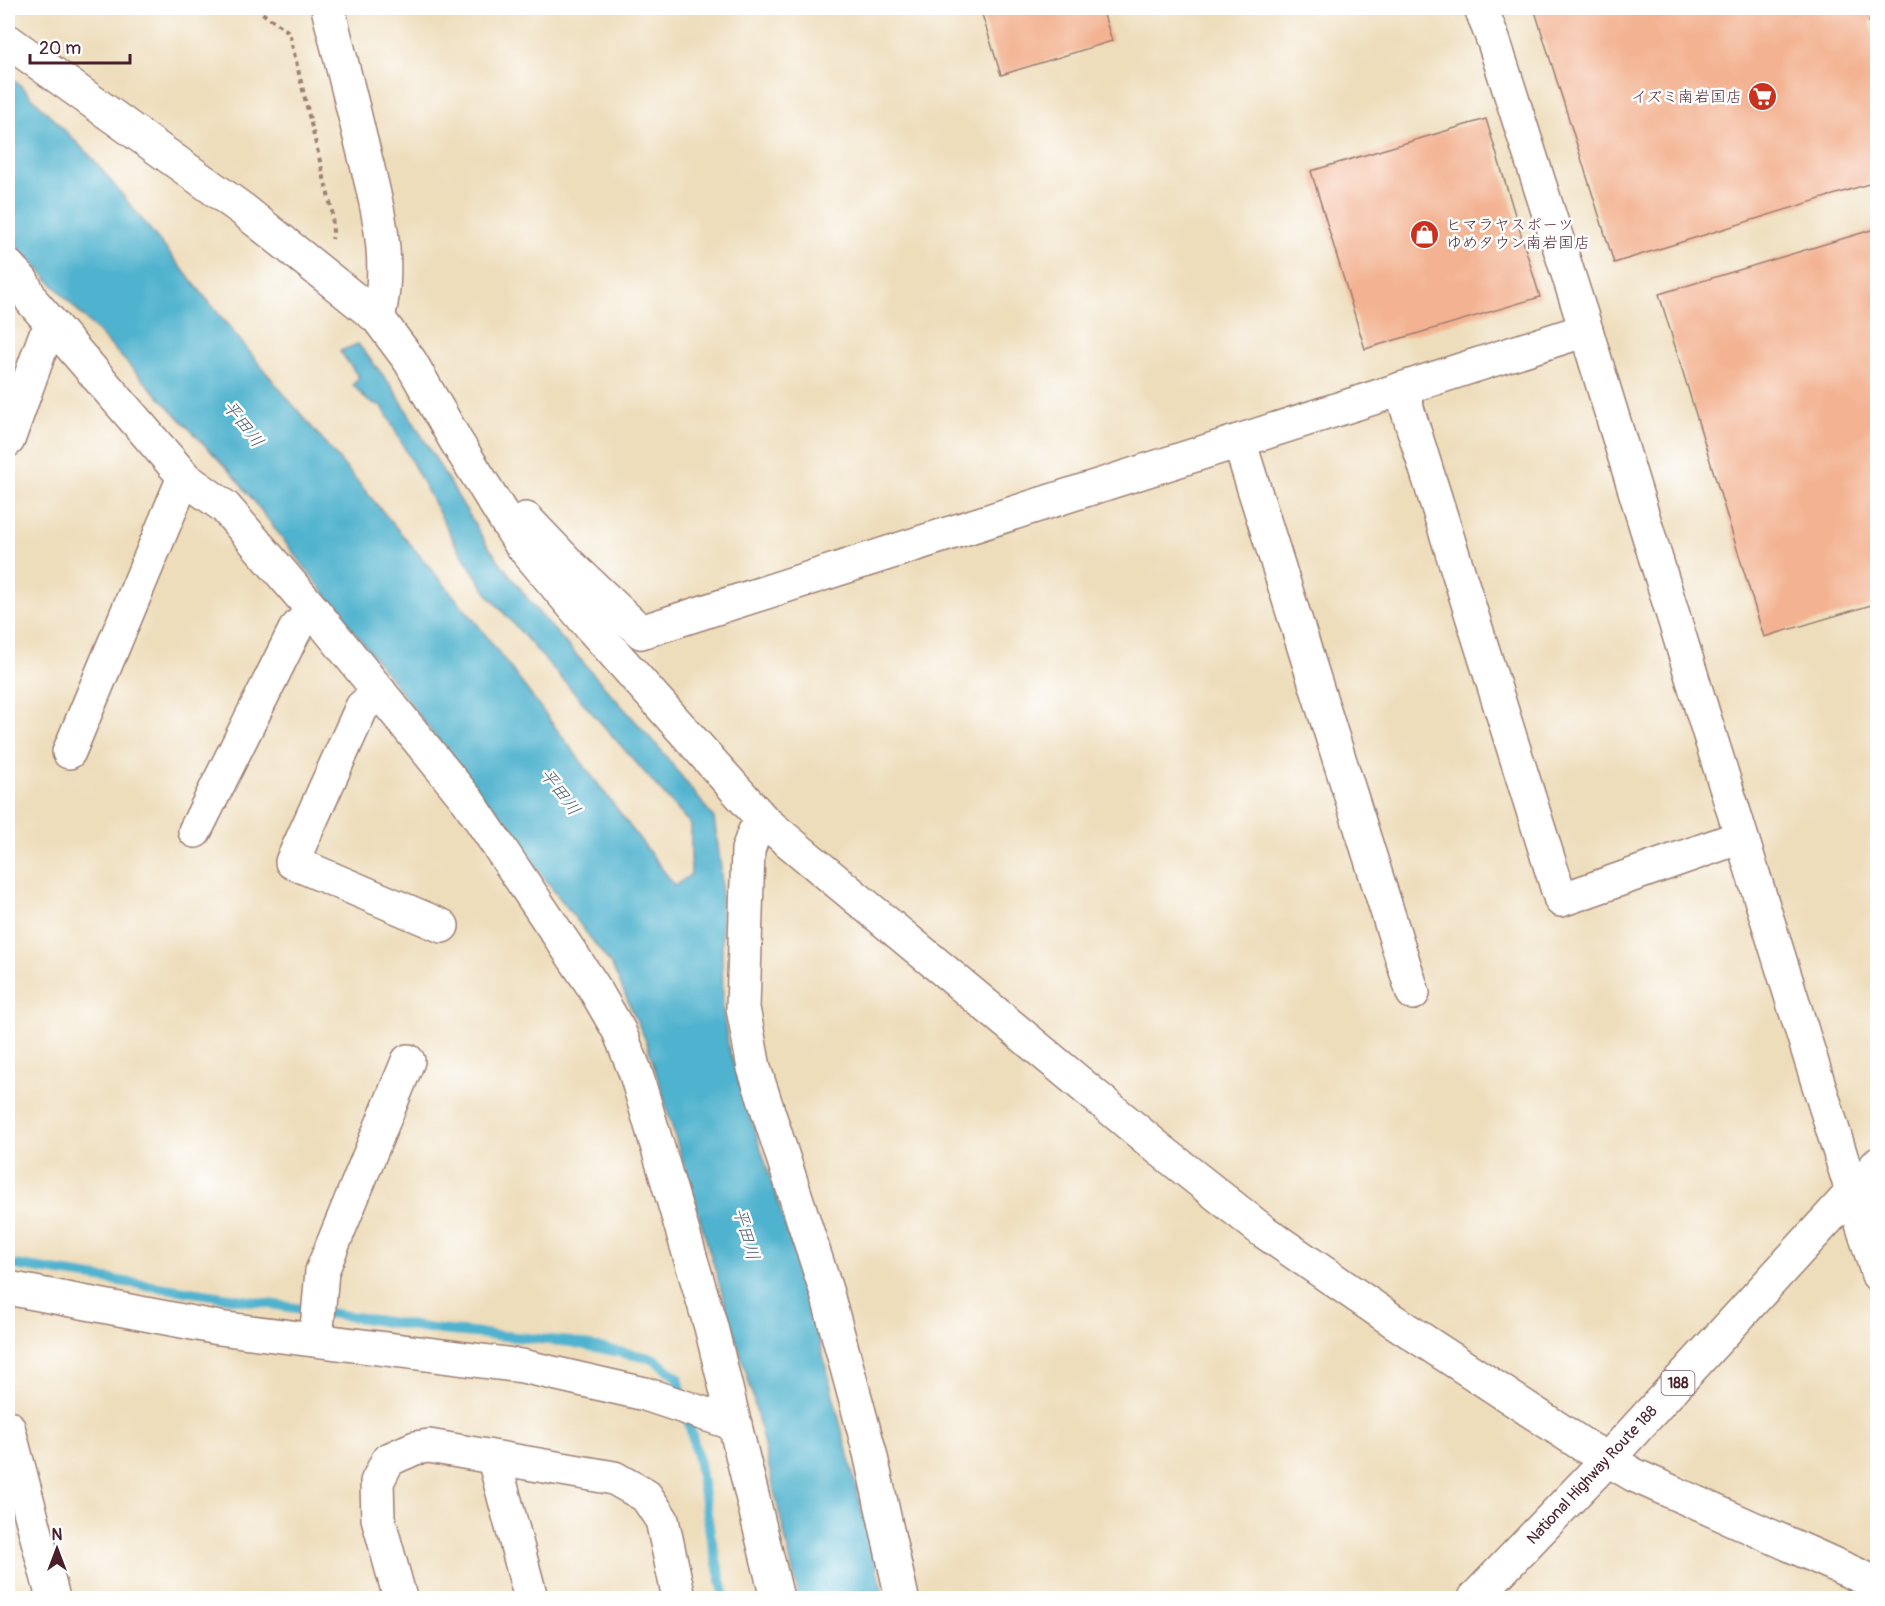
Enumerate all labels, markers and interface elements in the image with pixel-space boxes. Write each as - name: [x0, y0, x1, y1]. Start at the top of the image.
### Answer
- scale bar: [30, 27, 130, 65]
- text: 20 m: [39, 37, 81, 60]
- supermarket icon: イズミ南岩国店: [1747, 81, 1779, 113]
- place label: イズミ南岩国店: [1631, 87, 1742, 107]
- place label: ヒマラヤスポーツ ゆめタウン南岩国店: [1446, 215, 1590, 253]
- shop icon: ヒマラヤスポーツ ゆめタウン南岩国店: [1409, 218, 1441, 250]
- water label: 平田川: [217, 396, 269, 452]
- water label: 平田川: [535, 764, 585, 820]
- water label: 平田川: [728, 1205, 764, 1263]
- road number: 188: [1662, 1371, 1694, 1395]
- street label: National Highway Route 188: [1522, 1401, 1662, 1549]
- north arrow: [27, 1519, 87, 1579]
- text: N: [52, 1525, 63, 1545]

